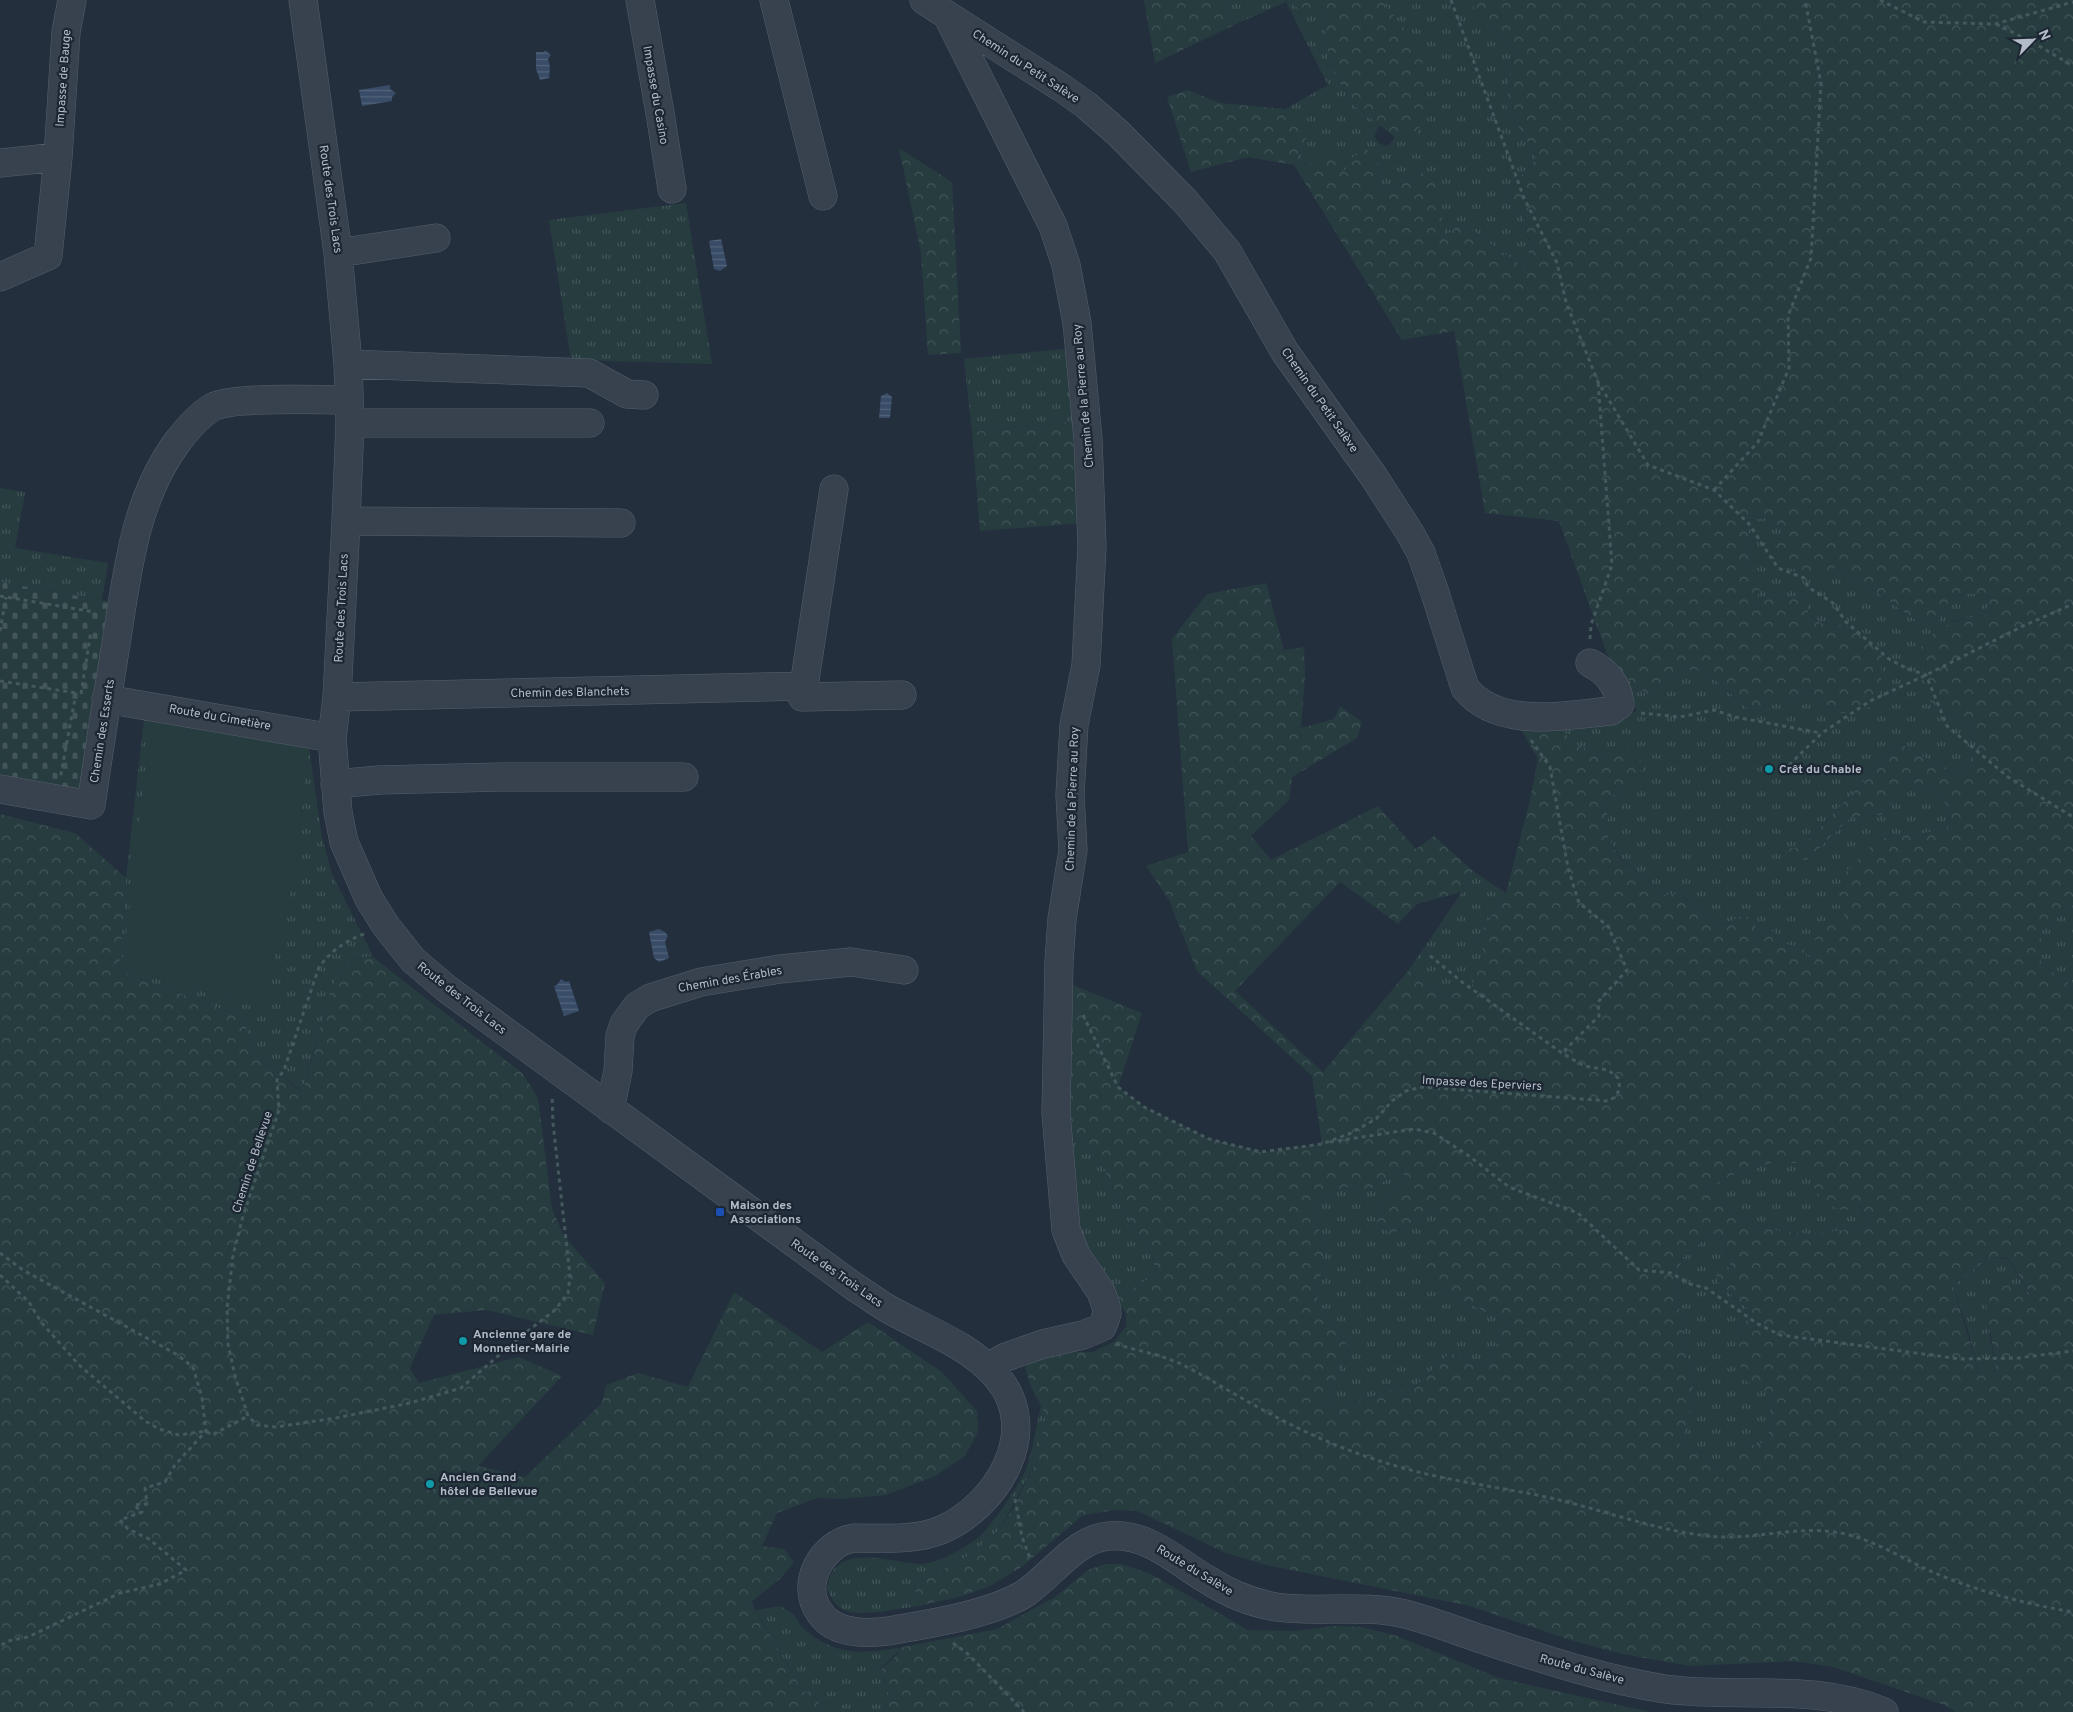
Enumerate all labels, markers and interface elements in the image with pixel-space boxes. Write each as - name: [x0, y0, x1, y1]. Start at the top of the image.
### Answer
- north arrow: [2008, 15, 2058, 65]
- street label: Chemin du Petit Salève: [969, 26, 1082, 107]
- text: N: [2034, 27, 2053, 43]
- street label: Impasse de Bauge: [53, 29, 75, 127]
- street label: Impasse du Casino: [638, 44, 672, 146]
- street label: Route des Trois Lacs: [314, 144, 346, 254]
- street label: Chemin de la Pierre au Roy: [1070, 323, 1098, 469]
- street label: Chemin du Petit Salève: [1277, 345, 1361, 456]
- street label: Route des Trois Lacs: [331, 553, 353, 663]
- street label: Chemin des Esserts: [87, 678, 119, 784]
- street label: Chemin des Blanchets: [510, 684, 630, 702]
- street label: Route du Cimetière: [168, 701, 272, 735]
- street label: Chemin de la Pierre au Roy: [1062, 727, 1084, 871]
- place label: Crêt du Chable: [1779, 762, 1862, 778]
- marker: Crêt du Chable: [1763, 763, 1775, 775]
- street label: Route des Trois Lacs: [413, 959, 509, 1039]
- street label: Chemin des Érables: [677, 963, 783, 997]
- street label: Impasse des Eperviers: [1421, 1073, 1542, 1095]
- street label: Chemin de Bellevue: [229, 1109, 277, 1215]
- place label: Maison des Associations: [730, 1198, 801, 1228]
- marker: Maison des Associations: [714, 1206, 726, 1218]
- street label: Route des Trois Lacs: [787, 1236, 886, 1312]
- place label: Ancienne gare de Monnetier-Mairie: [473, 1327, 571, 1357]
- marker: Ancienne gare de Monnetier-Mairie: [457, 1335, 469, 1347]
- place label: Ancien Grand hôtel de Bellevue: [440, 1470, 538, 1500]
- marker: Ancien Grand hôtel de Bellevue: [424, 1478, 436, 1490]
- street label: Route du Salève: [1153, 1542, 1236, 1600]
- street label: Route du Salève: [1538, 1651, 1626, 1689]

